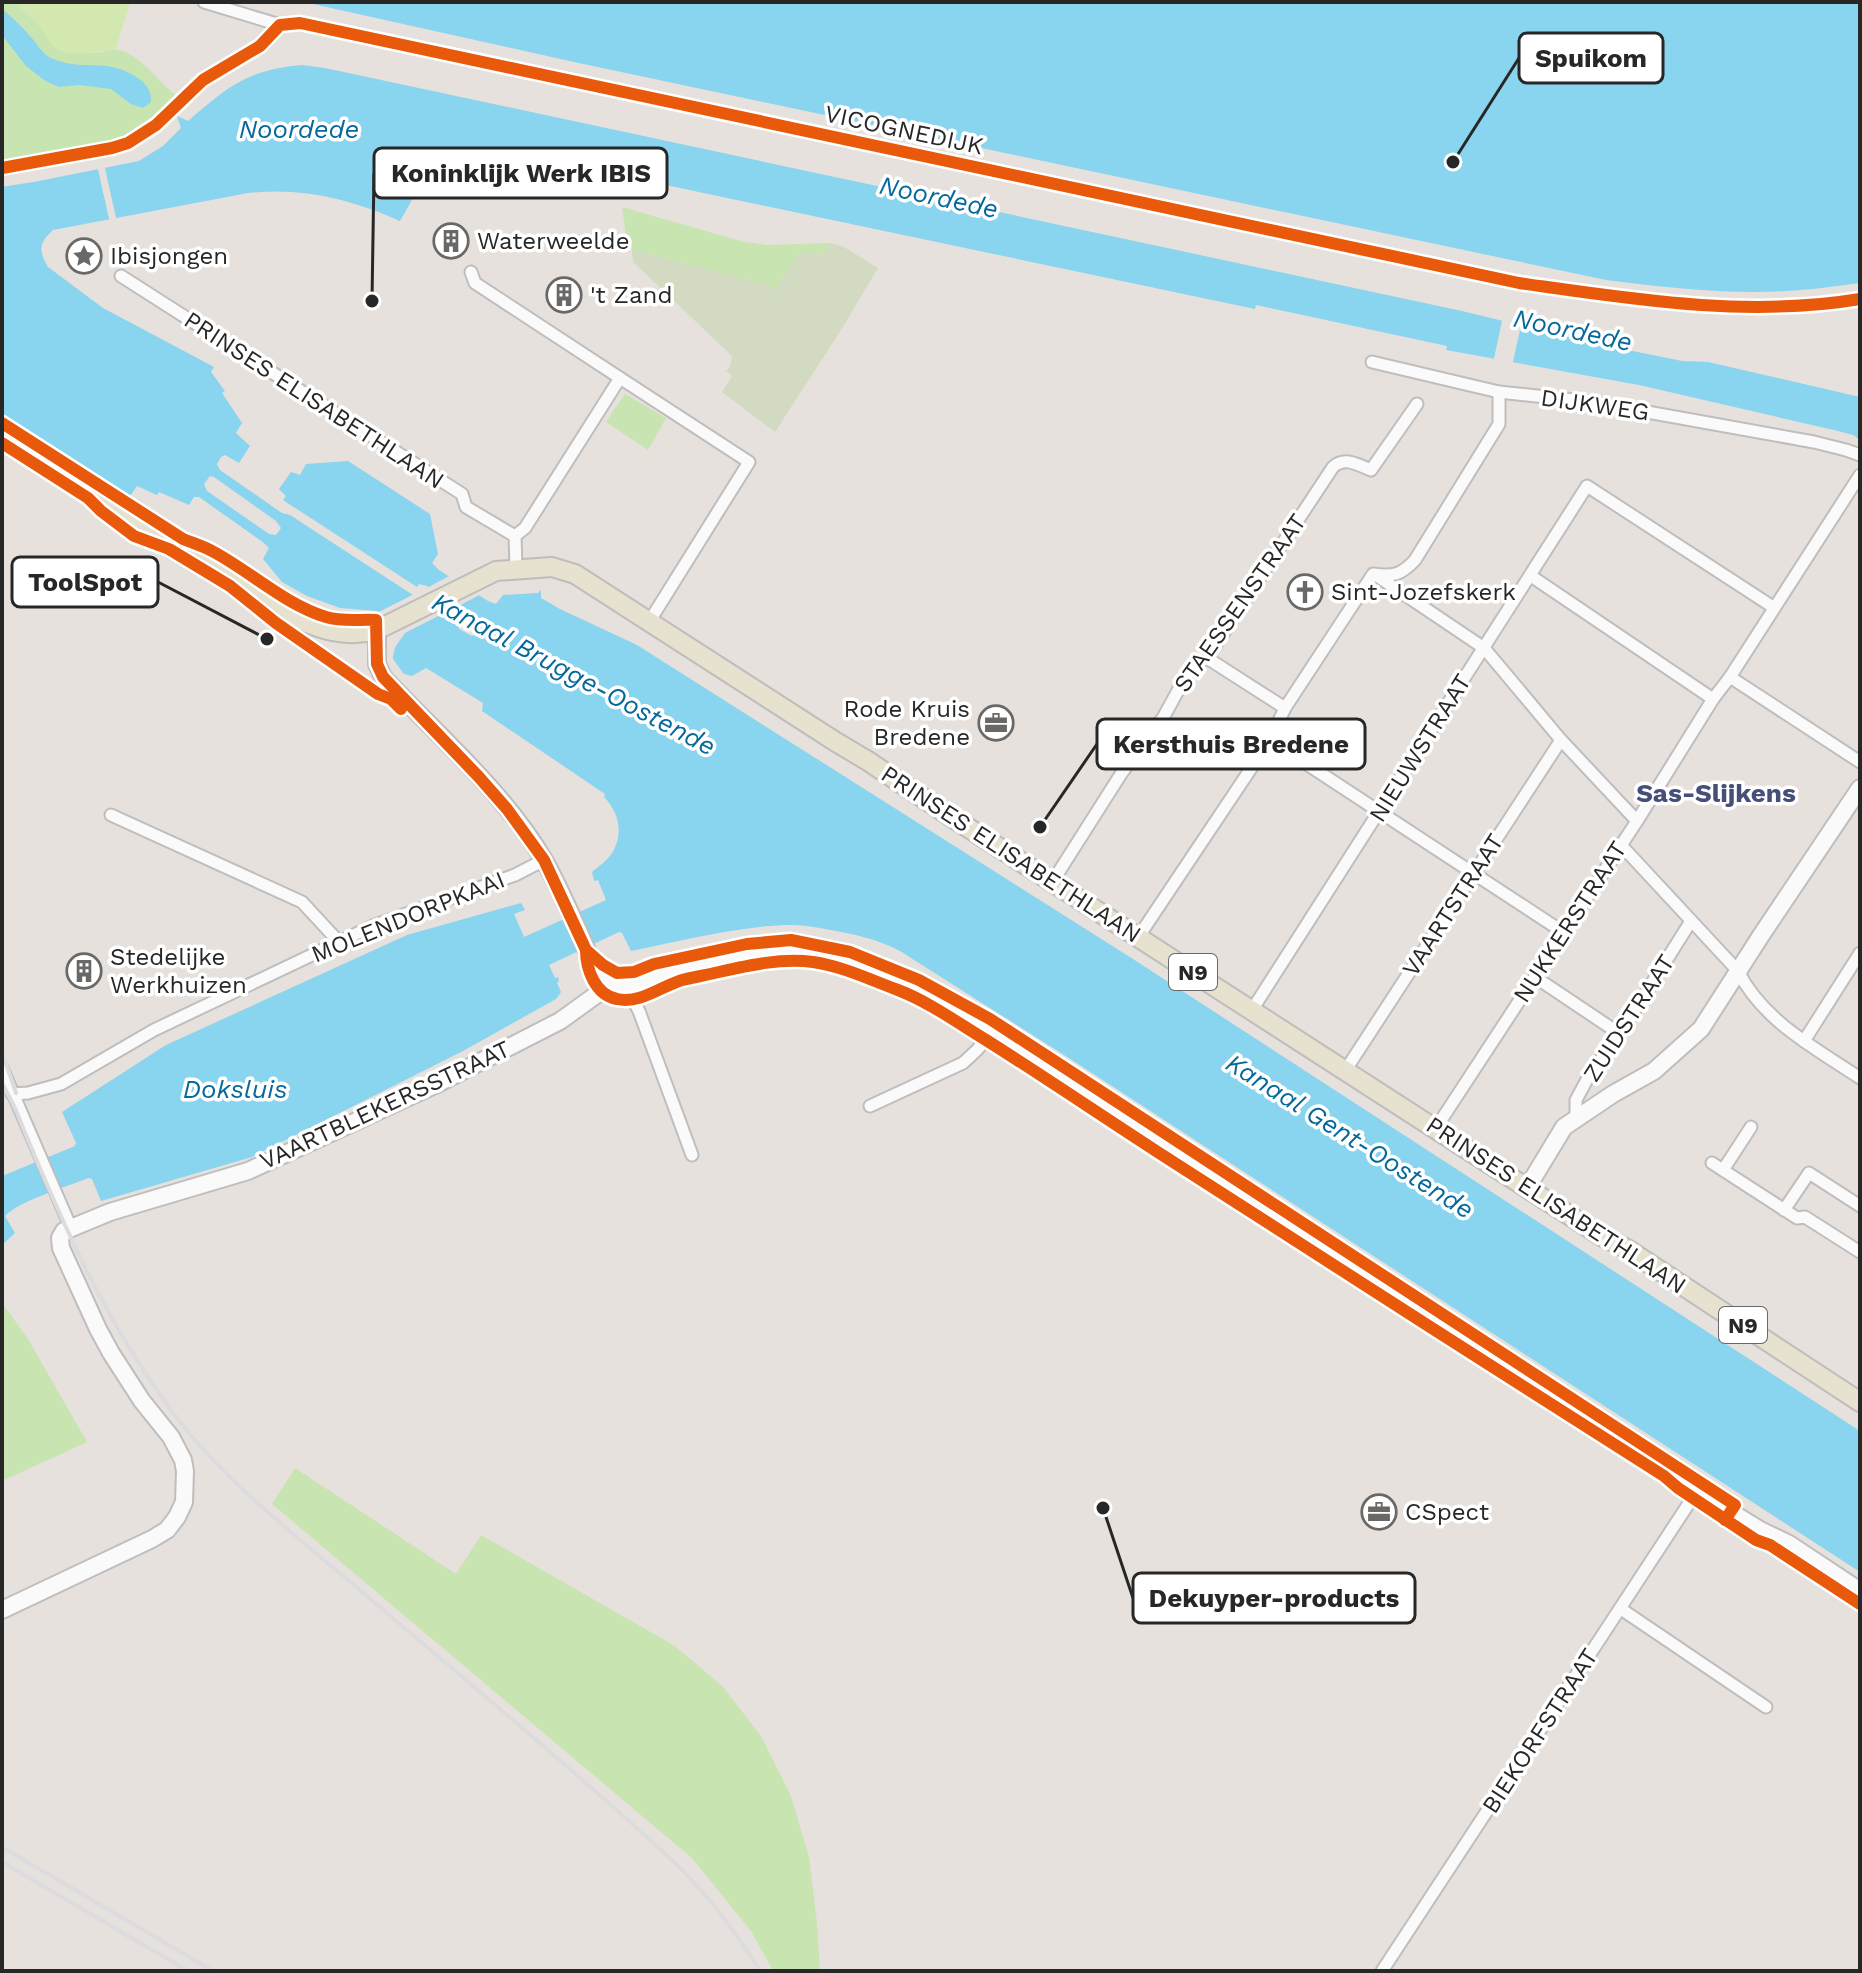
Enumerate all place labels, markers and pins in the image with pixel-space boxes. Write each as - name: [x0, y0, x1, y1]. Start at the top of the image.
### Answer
- callout: Spuikom: [1519, 33, 1663, 83]
- callout: Koninklijk Werk IBIS: [374, 148, 667, 198]
- building icon: Waterweelde: [432, 222, 470, 260]
- place label: Waterweelde: [477, 227, 630, 255]
- place icon: Ibisjongen: [65, 237, 103, 275]
- place label: Ibisjongen: [110, 242, 228, 270]
- building icon: 't Zand: [545, 276, 583, 314]
- place label: 't Zand: [590, 281, 672, 309]
- callout: ToolSpot: [12, 557, 158, 607]
- church icon: Sint-Jozefskerk: [1286, 573, 1324, 611]
- place label: Sint-Jozefskerk: [1331, 578, 1516, 606]
- place label: Rode Kruis Bredene: [844, 695, 970, 751]
- office icon: Rode Kruis Bredene: [977, 704, 1015, 742]
- callout: Kersthuis Bredene: [1097, 719, 1365, 769]
- place label: Stedelijke Werkhuizen: [110, 943, 247, 999]
- building icon: Stedelijke Werkhuizen: [65, 952, 103, 990]
- office icon: CSpect: [1360, 1493, 1398, 1531]
- place label: CSpect: [1405, 1498, 1489, 1526]
- callout: Dekuyper-products: [1133, 1573, 1415, 1623]

